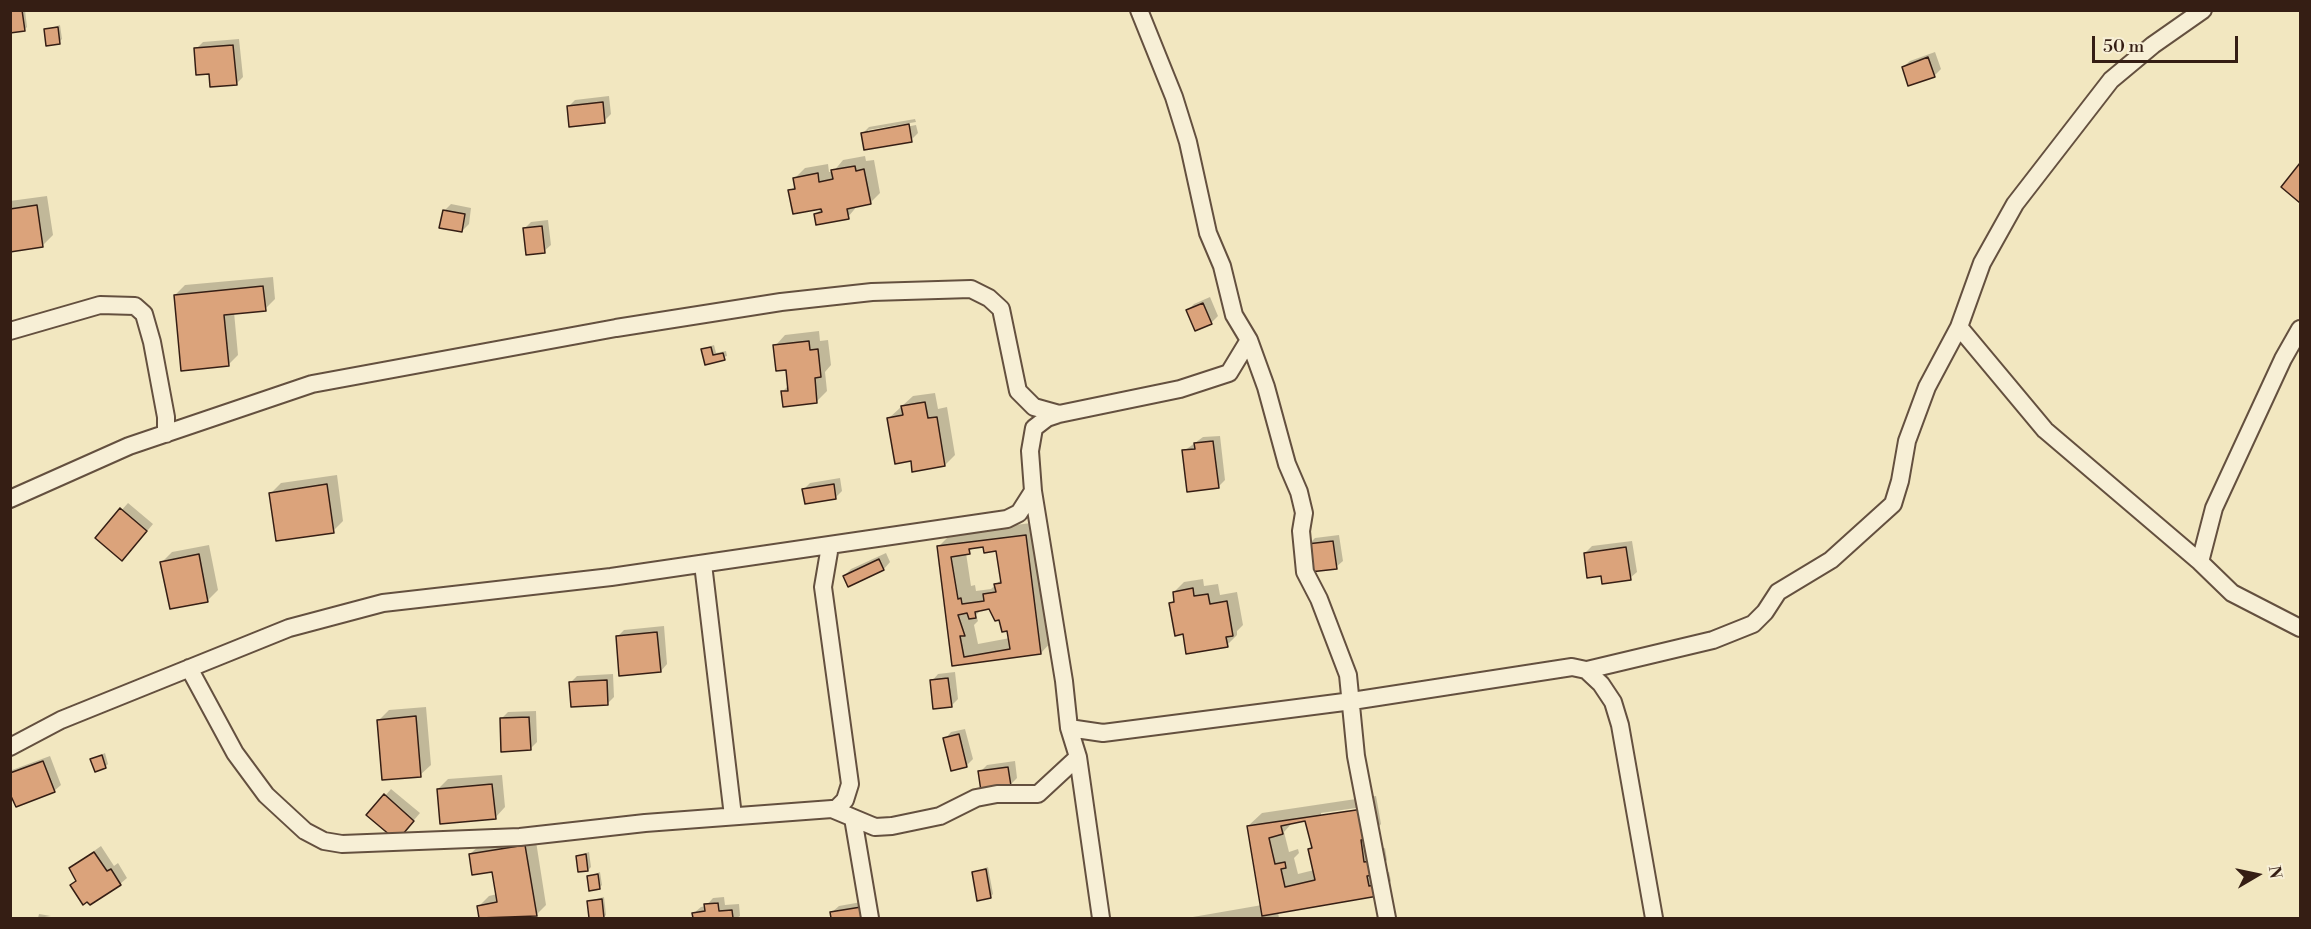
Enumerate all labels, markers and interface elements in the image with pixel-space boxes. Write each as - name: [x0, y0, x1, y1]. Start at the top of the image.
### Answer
- scale bar: [2095, 24, 2240, 62]
- text: 50 m: [2103, 35, 2144, 58]
- north arrow: [2227, 845, 2287, 905]
- text: N: [2264, 864, 2286, 880]

